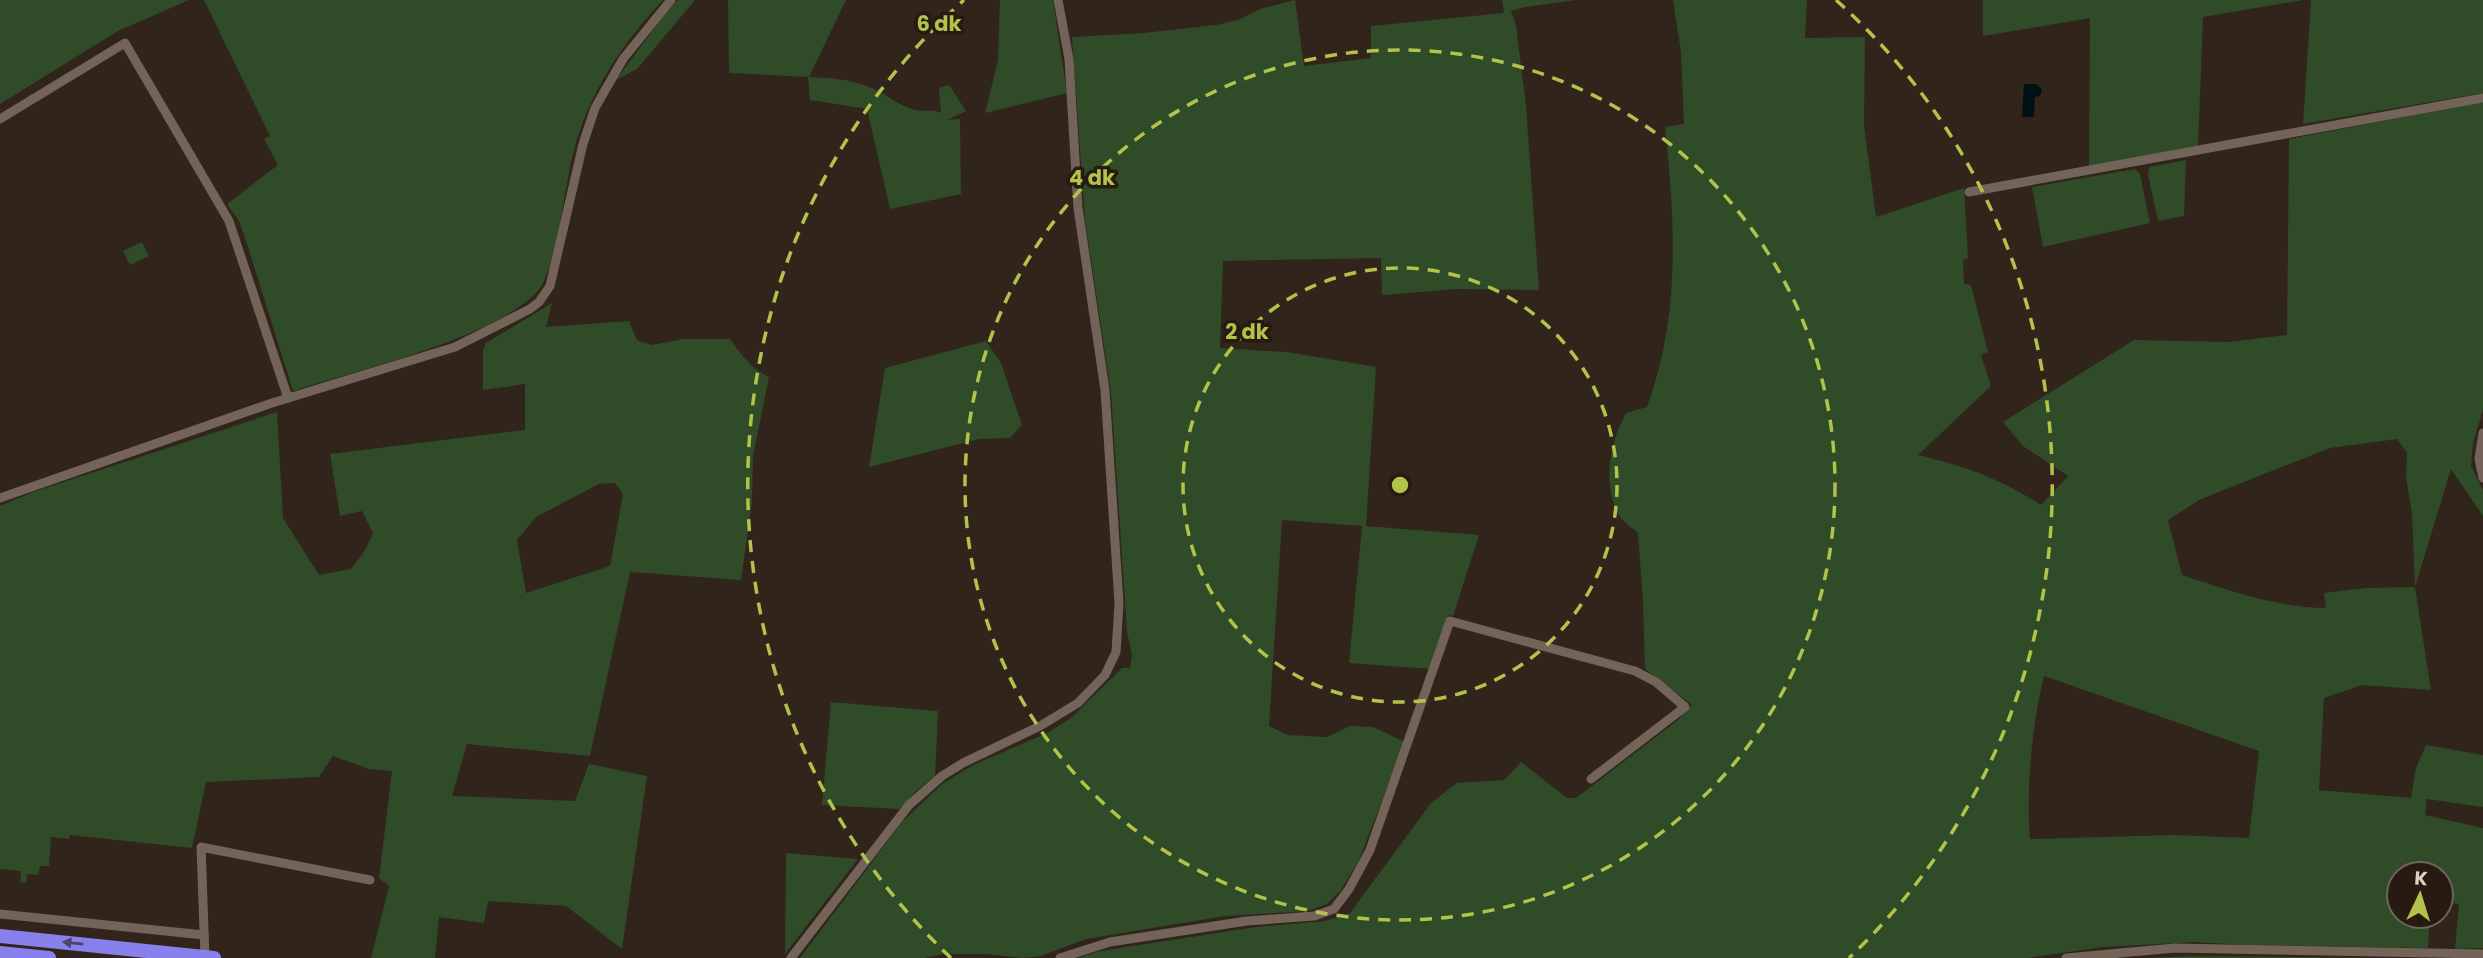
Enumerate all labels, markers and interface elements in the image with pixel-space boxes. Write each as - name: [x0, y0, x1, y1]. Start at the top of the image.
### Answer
- text: 6 dk: [916, 9, 962, 38]
- text: 4 dk: [1069, 163, 1115, 192]
- text: 2 dk: [1225, 317, 1269, 346]
- centre of rings: [1388, 473, 1412, 497]
- north arrow: [2385, 860, 2455, 930]
- text: K: [2414, 865, 2429, 892]
- one-way arrow: [61, 938, 83, 949]

